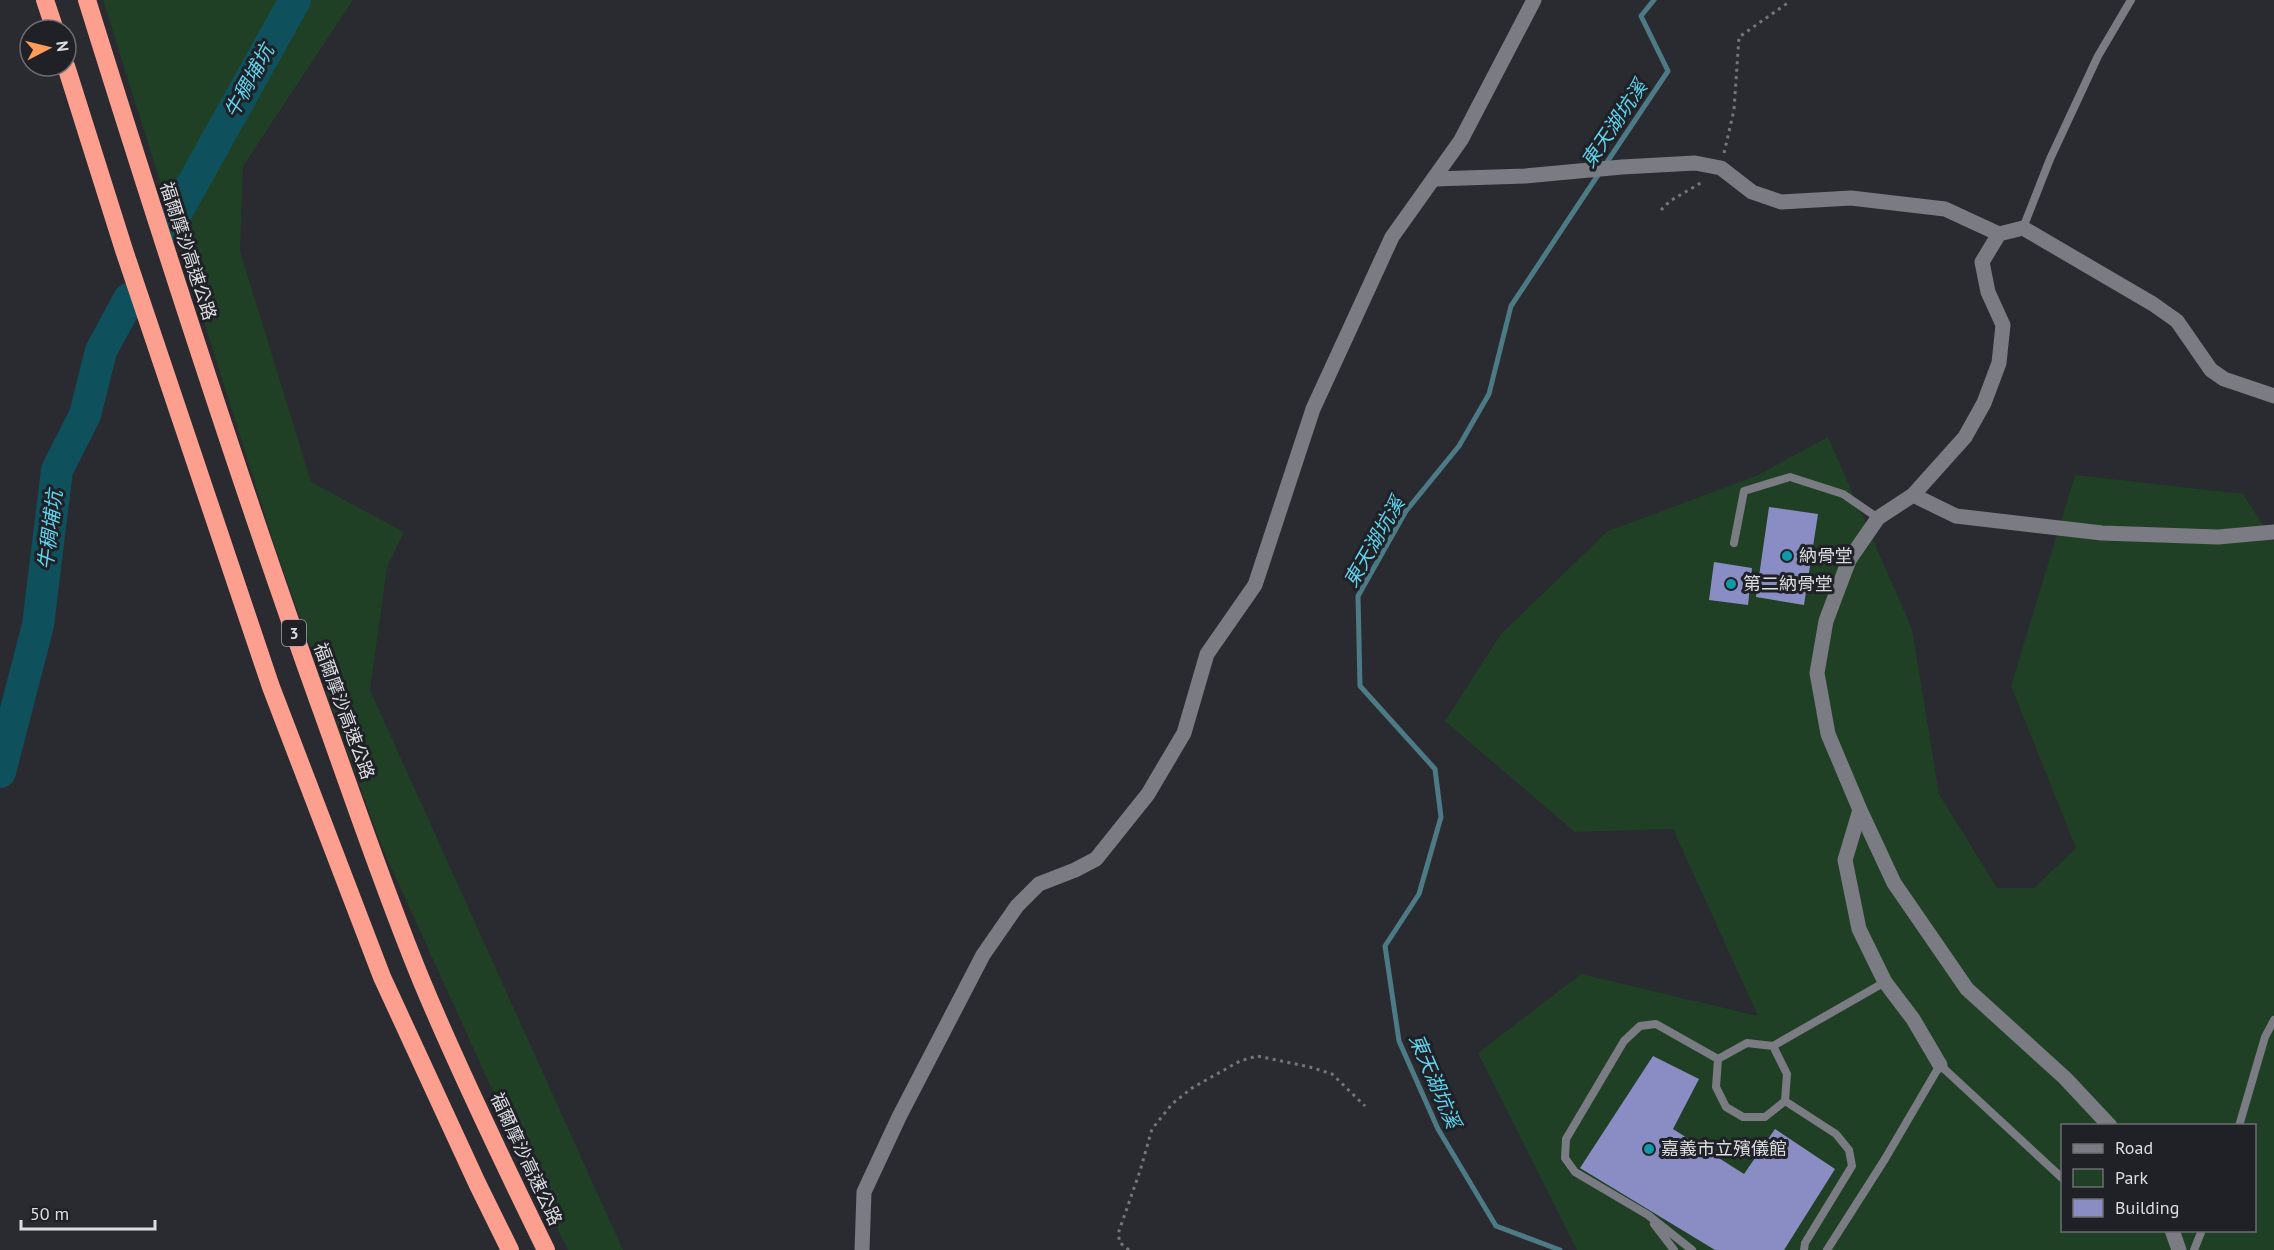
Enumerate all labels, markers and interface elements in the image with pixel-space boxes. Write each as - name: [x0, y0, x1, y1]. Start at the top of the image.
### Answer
- north arrow: [18, 18, 78, 78]
- water label: 牛稠埔坑: [218, 37, 281, 122]
- text: N: [52, 40, 73, 53]
- water label: 東天湖坑溪: [1575, 73, 1654, 173]
- street label: 福爾摩沙高速公路: [155, 179, 222, 323]
- water label: 牛稠埔坑: [32, 486, 68, 571]
- water label: 東天湖坑溪: [1338, 490, 1412, 592]
- place label: 納骨堂: [1799, 544, 1853, 567]
- marker: 納骨堂: [1780, 549, 1794, 563]
- place label: 第二納骨堂: [1743, 572, 1833, 595]
- marker: 第二納骨堂: [1724, 577, 1738, 591]
- road number: 3: [282, 620, 306, 646]
- street label: 福爾摩沙高速公路: [309, 639, 380, 782]
- water label: 東天湖坑溪: [1403, 1030, 1468, 1135]
- street label: 福爾摩沙高速公路: [486, 1089, 567, 1229]
- legend: [2061, 1124, 2256, 1232]
- text: Road: [2115, 1136, 2153, 1159]
- place label: 嘉義市立殯儀館: [1661, 1137, 1787, 1160]
- marker: 嘉義市立殯儀館: [1642, 1142, 1656, 1156]
- text: Park: [2115, 1166, 2148, 1189]
- scale bar: [21, 1193, 154, 1231]
- text: Building: [2115, 1196, 2179, 1219]
- text: 50 m: [30, 1202, 69, 1225]

